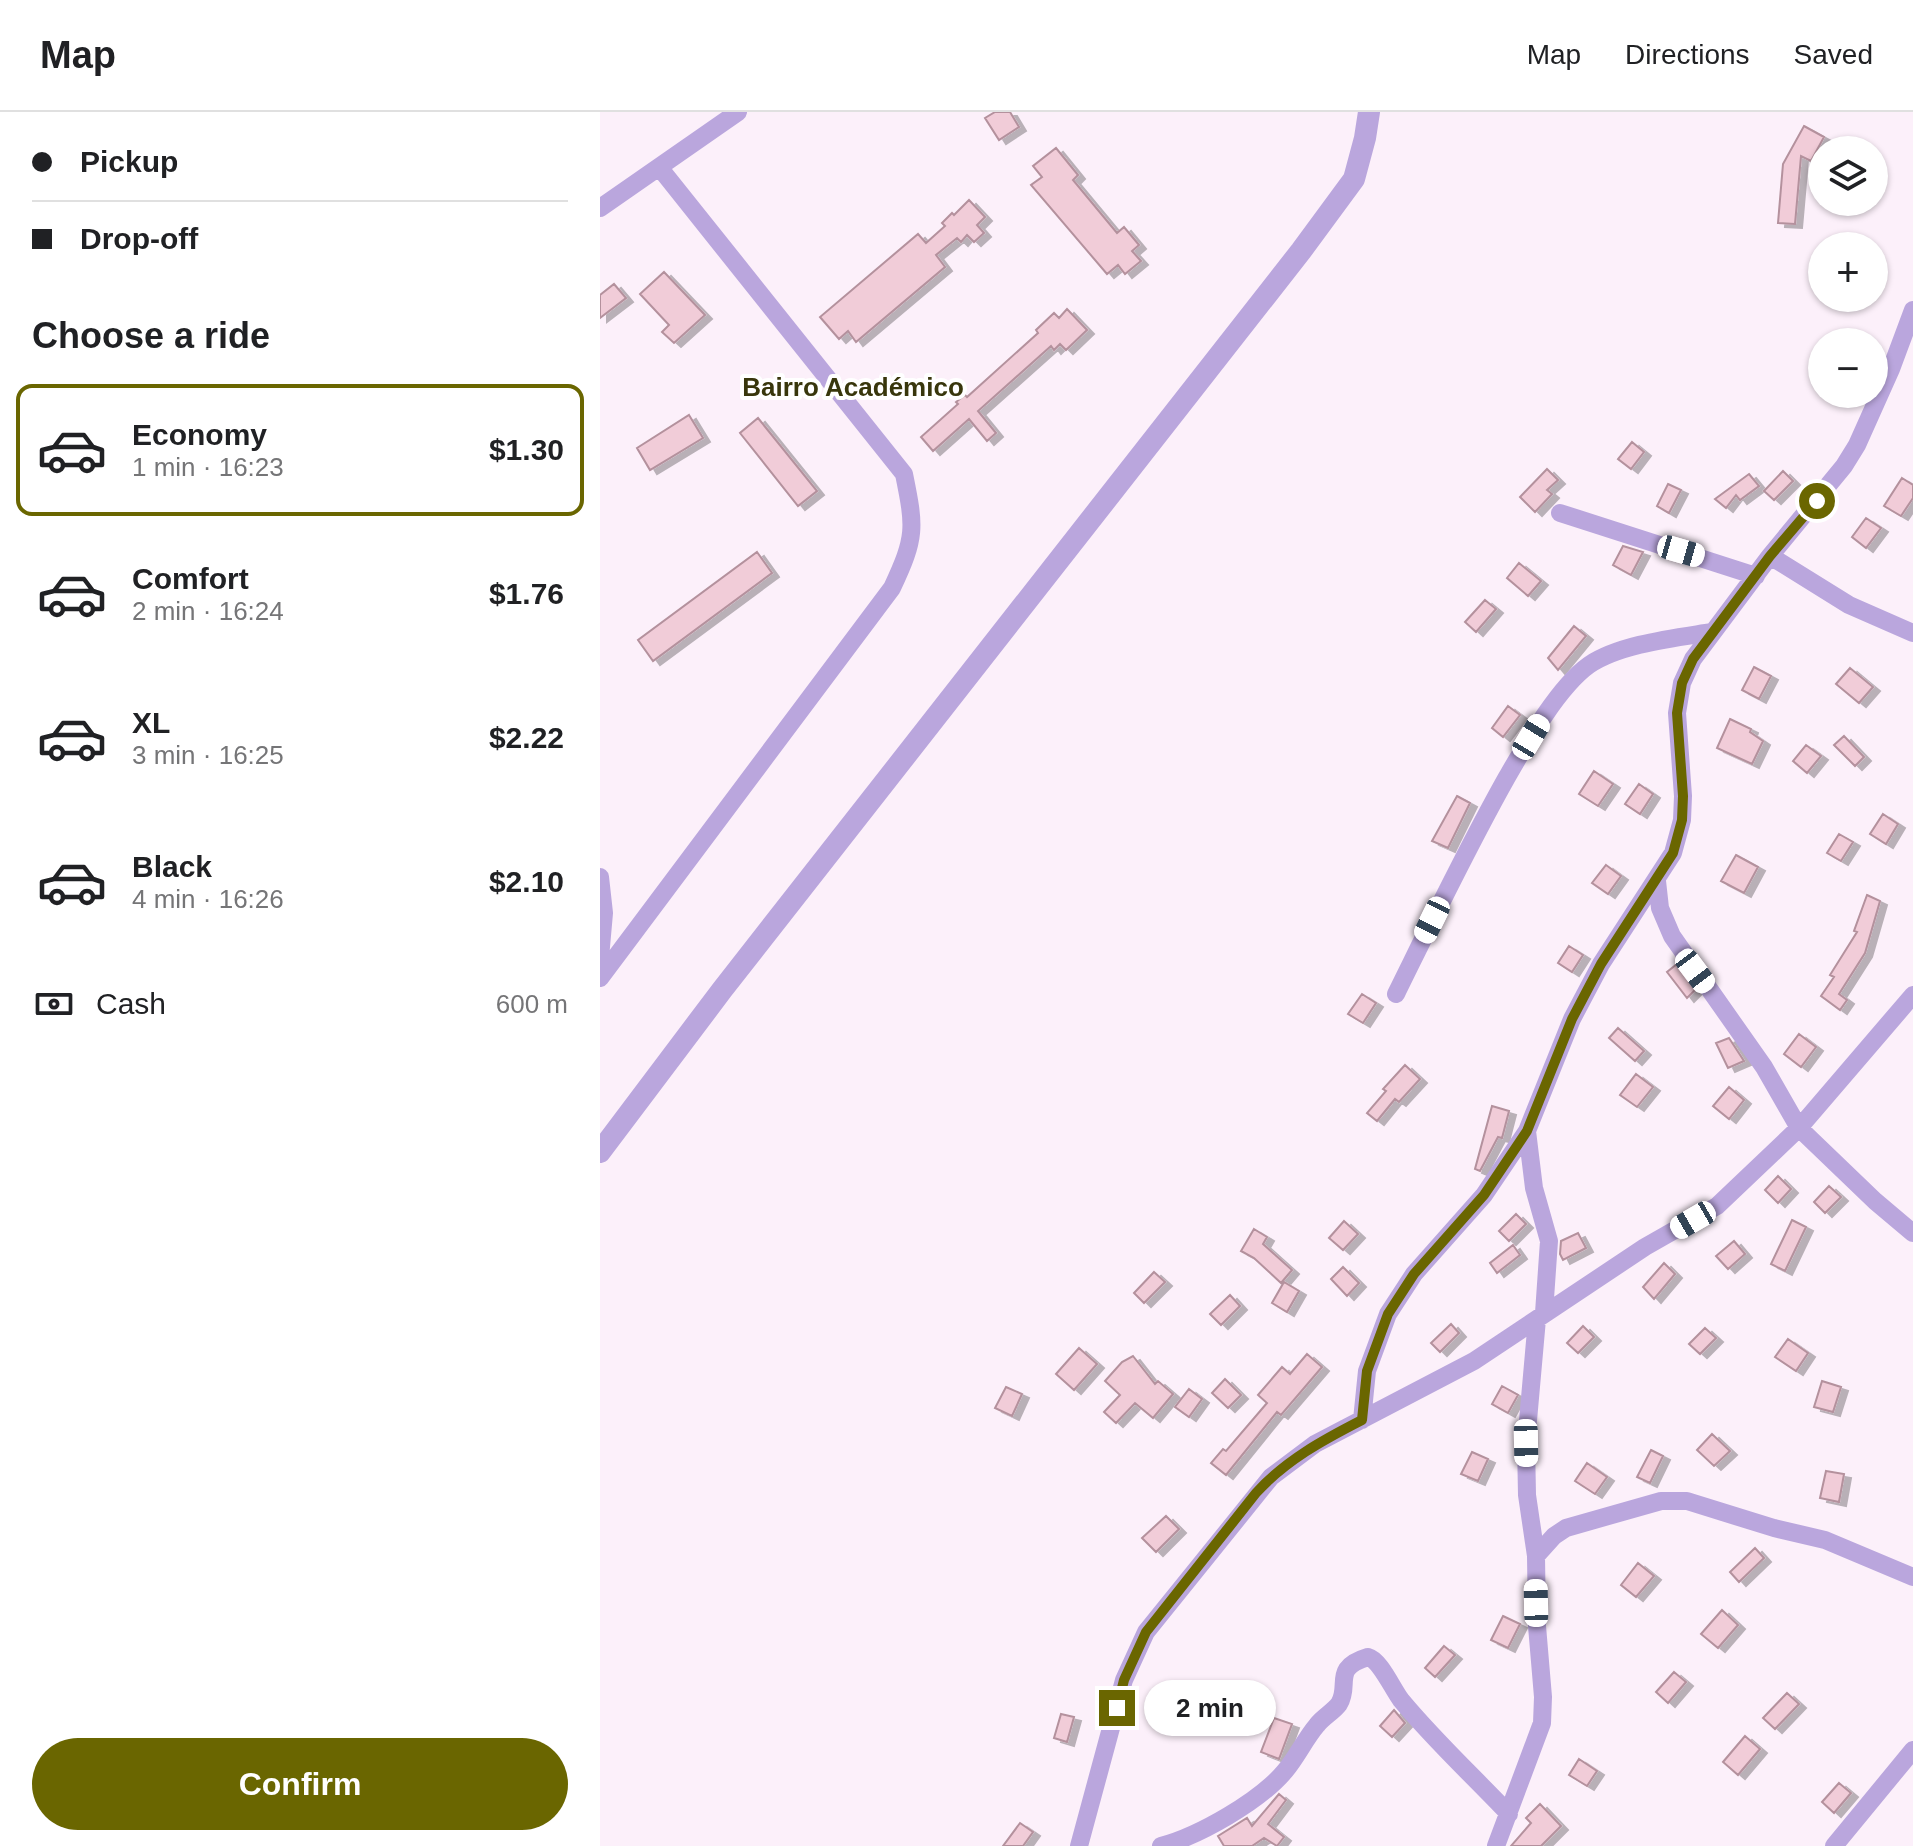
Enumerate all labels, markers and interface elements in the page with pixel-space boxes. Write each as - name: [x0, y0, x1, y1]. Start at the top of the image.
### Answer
- text: Map: [40, 34, 116, 76]
- text: Map: [1527, 39, 1581, 70]
- text: Directions: [1625, 39, 1750, 70]
- text: Saved: [1794, 39, 1873, 70]
- map controls: [1808, 136, 1888, 408]
- button: layers: [1808, 136, 1888, 216]
- text: Pickup: [80, 145, 178, 178]
- text: Drop-off: [80, 222, 198, 255]
- button: +: [1808, 232, 1888, 312]
- text: Choose a ride: [32, 315, 270, 356]
- button: −: [1808, 328, 1888, 408]
- district label: Bairro Académico: [742, 372, 964, 402]
- icon: car: [36, 414, 108, 486]
- text: Economy: [132, 418, 267, 451]
- text: $1.30: [489, 433, 564, 466]
- text: 1 min · 16:23: [132, 452, 284, 482]
- route start: [1799, 483, 1835, 519]
- car: [1655, 533, 1707, 569]
- icon: car: [36, 558, 108, 630]
- text: Comfort: [132, 562, 249, 595]
- text: $1.76: [489, 577, 564, 610]
- text: 2 min · 16:24: [132, 596, 284, 626]
- icon: car: [36, 702, 108, 774]
- text: XL: [132, 706, 170, 739]
- car: [1508, 710, 1554, 764]
- text: $2.22: [489, 721, 564, 754]
- text: 3 min · 16:25: [132, 740, 284, 770]
- icon: car: [36, 846, 108, 918]
- text: Black: [132, 850, 212, 883]
- text: $2.10: [489, 865, 564, 898]
- text: 4 min · 16:26: [132, 884, 284, 914]
- car: [1411, 893, 1453, 947]
- car: [1671, 945, 1719, 997]
- icon: cash: [32, 982, 76, 1026]
- text: Cash: [96, 987, 166, 1020]
- text: 600 m: [496, 989, 568, 1019]
- car: [1666, 1198, 1720, 1242]
- car: [1514, 1419, 1538, 1467]
- car: [1524, 1579, 1548, 1627]
- callout: 2 min: [1145, 1680, 1277, 1736]
- route end: [1099, 1690, 1135, 1726]
- text: 2 min: [1176, 1693, 1244, 1723]
- button: Confirm: [32, 1738, 568, 1830]

